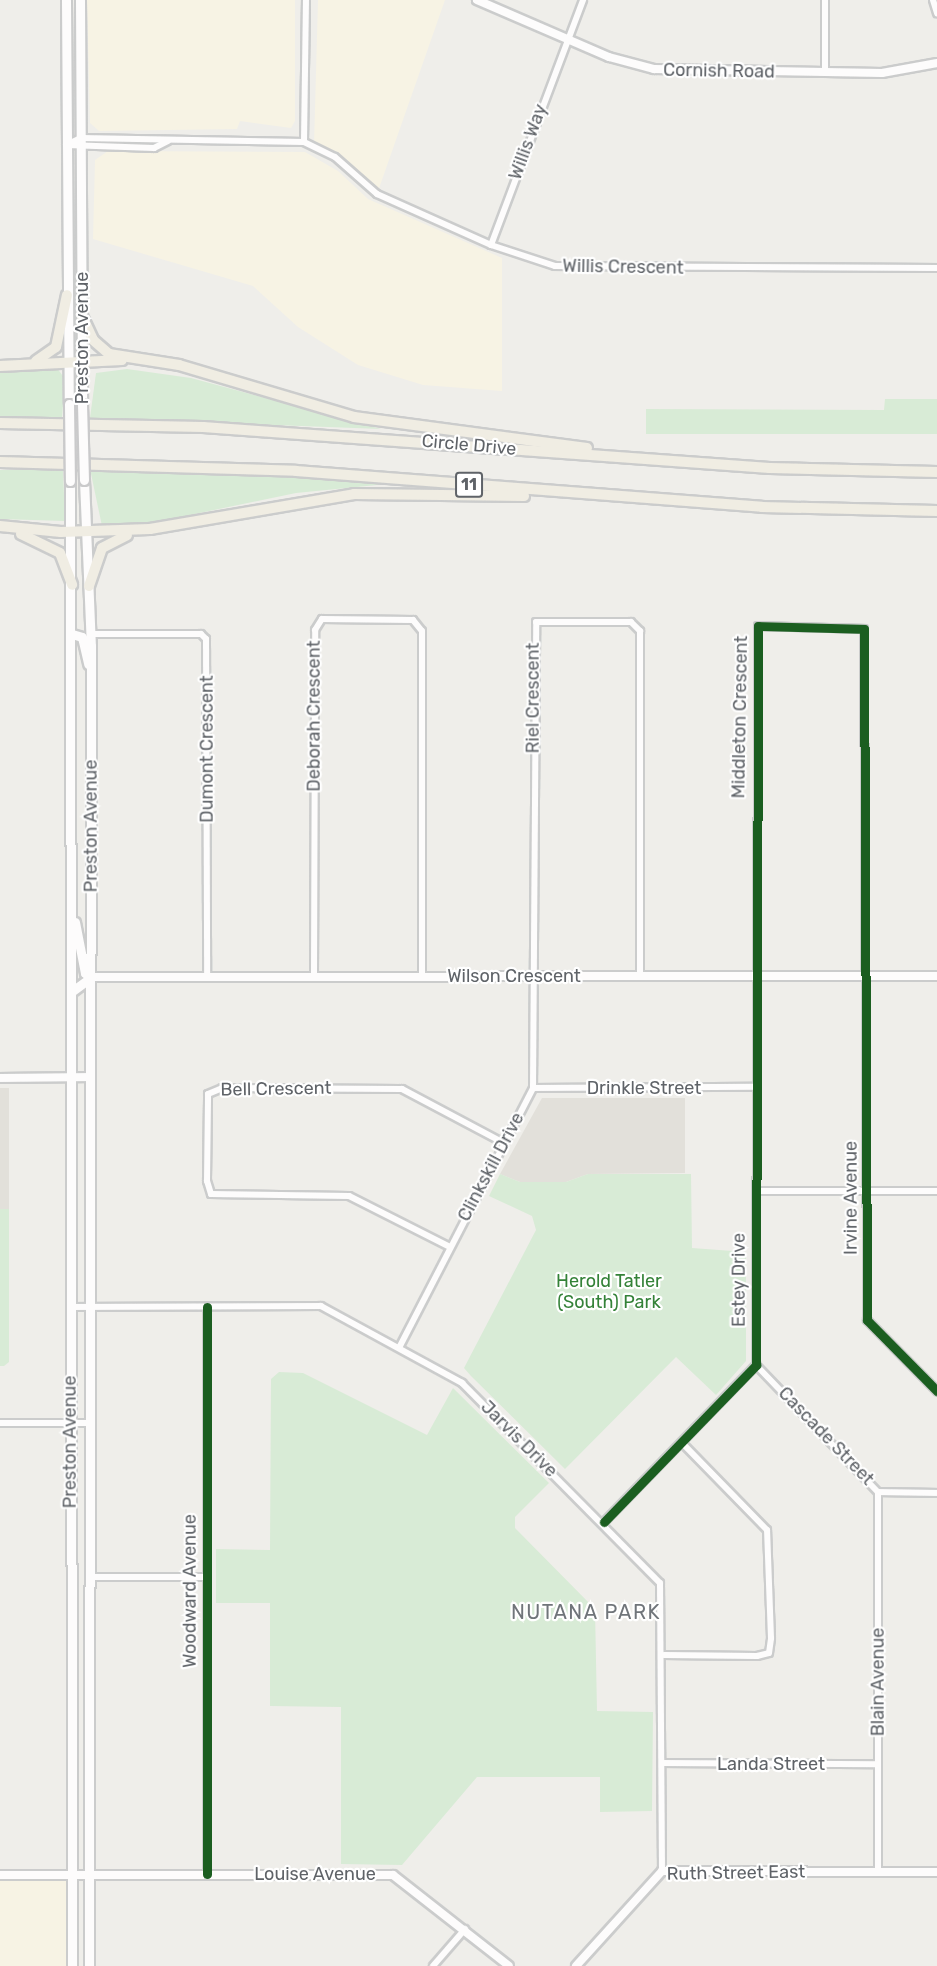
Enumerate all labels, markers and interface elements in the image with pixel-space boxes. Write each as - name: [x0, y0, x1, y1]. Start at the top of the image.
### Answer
- street label: Cornish Road: [663, 59, 775, 83]
- street label: Willis Way: [504, 101, 552, 183]
- street label: Willis Crescent: [562, 255, 684, 279]
- street label: Preston Avenue: [71, 271, 93, 405]
- street label: Circle Drive: [421, 430, 517, 460]
- road number: 11: [454, 472, 484, 498]
- street label: Middleton Crescent: [728, 635, 752, 799]
- street label: Deborah Crescent: [303, 640, 325, 792]
- street label: Riel Crescent: [522, 643, 544, 753]
- street label: Dumont Crescent: [196, 675, 218, 823]
- street label: Preston Avenue: [80, 759, 102, 893]
- street label: Wilson Crescent: [447, 965, 581, 987]
- street label: Bell Crescent: [220, 1077, 332, 1101]
- street label: Drinkle Street: [587, 1077, 701, 1099]
- street label: Clinkskill Drive: [453, 1109, 529, 1225]
- street label: Irvine Avenue: [840, 1141, 862, 1255]
- street label: Estey Drive: [728, 1233, 750, 1327]
- park label: Herold Tatler (South) Park: [556, 1271, 662, 1314]
- street label: Preston Avenue: [59, 1375, 81, 1509]
- street label: Cascade Street: [774, 1382, 878, 1490]
- street label: Jarvis Drive: [476, 1396, 562, 1482]
- street label: Woodward Avenue: [179, 1514, 201, 1668]
- district label: NUTANA PARK: [511, 1600, 661, 1624]
- street label: Blain Avenue: [867, 1627, 889, 1737]
- street label: Landa Street: [717, 1753, 825, 1775]
- street label: Ruth Street East: [667, 1861, 805, 1885]
- street label: Louise Avenue: [254, 1863, 376, 1885]

